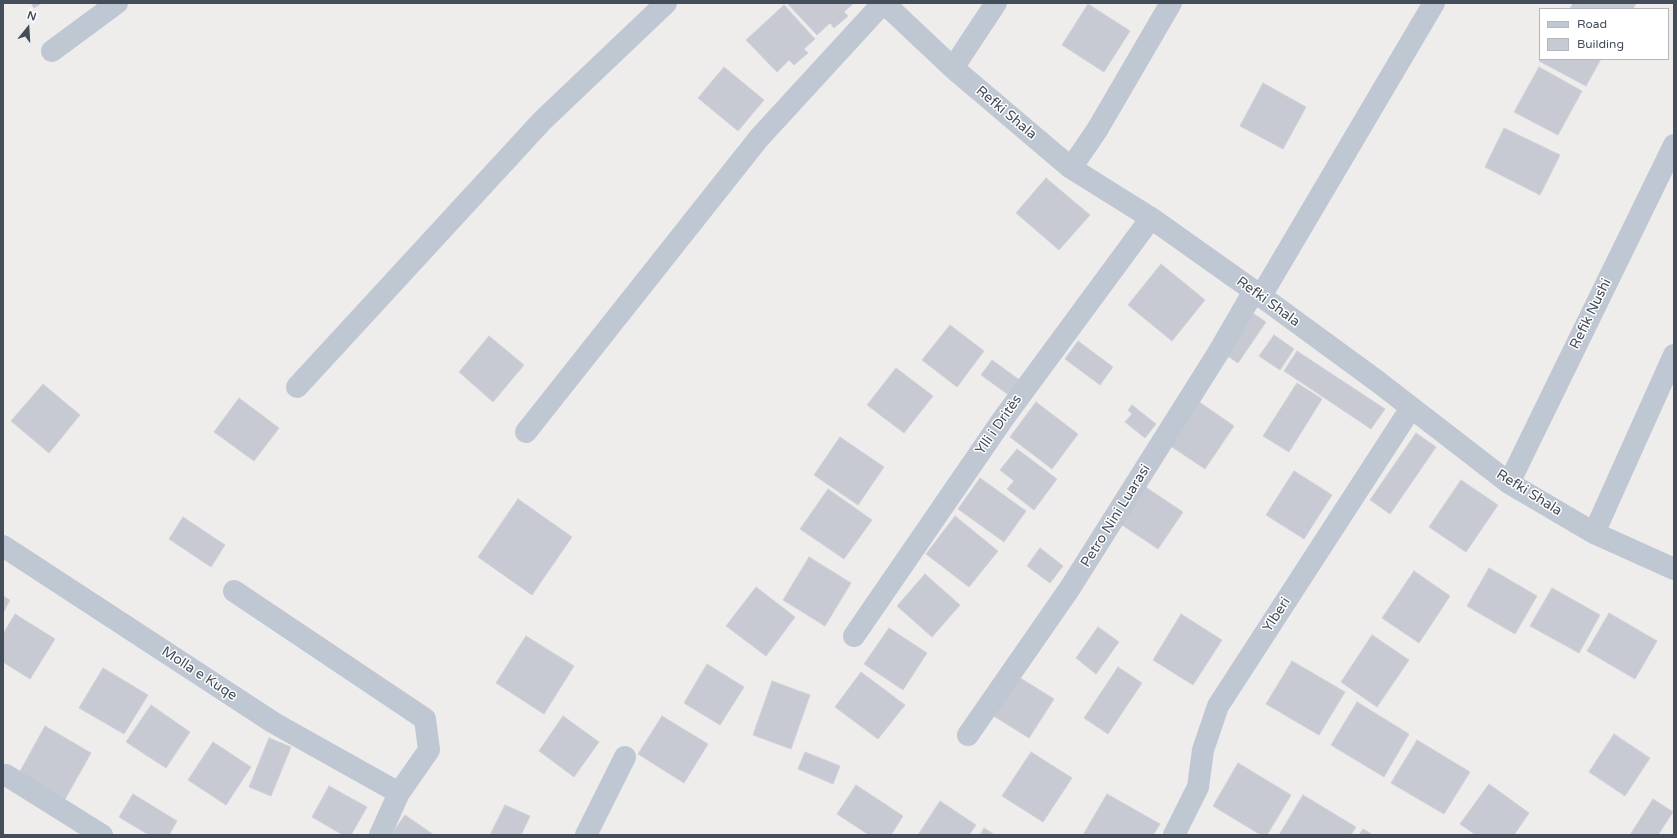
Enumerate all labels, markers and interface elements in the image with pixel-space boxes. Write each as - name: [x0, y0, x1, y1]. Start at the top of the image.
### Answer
- north arrow: [8, 8, 48, 48]
- legend: [1539, 8, 1669, 60]
- text: N: [26, 9, 38, 24]
- text: Road: [1577, 17, 1607, 31]
- text: Building: [1577, 37, 1624, 51]
- street label: Refki Shala: [972, 83, 1040, 143]
- street label: Refki Shala: [1233, 273, 1303, 331]
- street label: Refik Nushi: [1567, 276, 1615, 352]
- street label: Ylli i Dritës: [972, 392, 1026, 458]
- street label: Petro Nini Luarasi: [1078, 462, 1154, 570]
- street label: Refki Shala: [1493, 466, 1565, 520]
- street label: Ylberi: [1260, 595, 1294, 635]
- street label: Molla e Kuqe: [158, 643, 240, 705]

